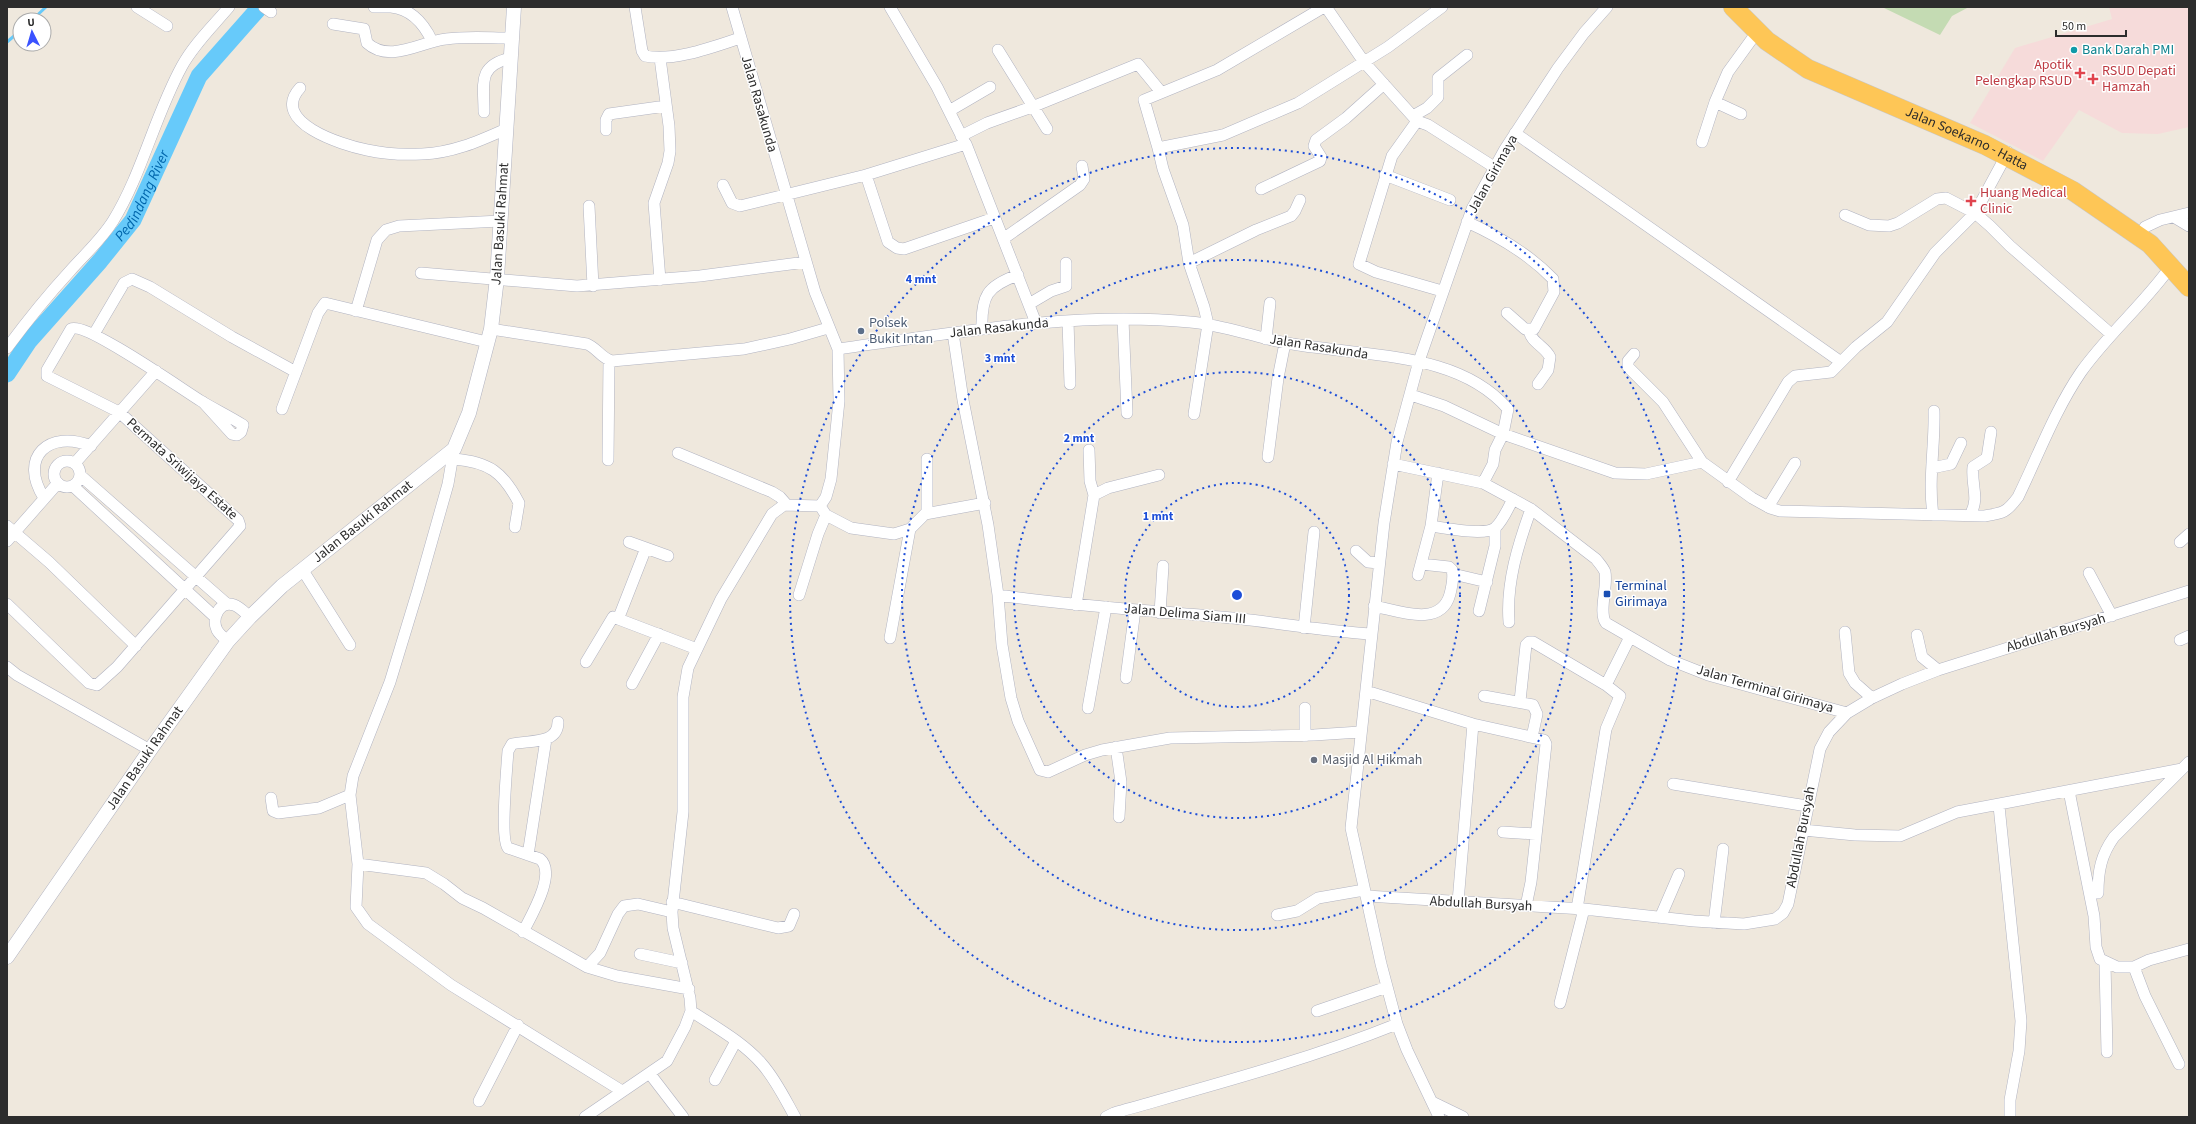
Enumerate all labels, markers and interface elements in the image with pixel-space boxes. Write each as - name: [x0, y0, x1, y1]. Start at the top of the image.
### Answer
- north arrow: [12, 12, 52, 52]
- scale bar: [2056, 12, 2126, 38]
- text: U: [27, 15, 35, 30]
- text: 50 m: [2062, 18, 2086, 35]
- place label: Bank Darah PMI: [2082, 40, 2174, 60]
- marker: Bank Darah PMI: [2069, 45, 2079, 55]
- street label: Jalan Rasakunda: [736, 53, 782, 155]
- place label: Apotik Pelengkap RSUD: [1975, 55, 2072, 91]
- place label: RSUD Depati Hamzah: [2102, 61, 2176, 97]
- marker: Apotik Pelengkap RSUD: [2075, 68, 2085, 78]
- marker: RSUD Depati Hamzah: [2087, 73, 2099, 85]
- street label: Jalan Soekarno - Hatta: [1902, 102, 2031, 176]
- street label: Jalan Girimaya: [1463, 131, 1523, 217]
- water label: Pedindang River: [109, 146, 175, 246]
- street label: Jalan Basuki Rahmat: [486, 162, 514, 286]
- place label: Huang Medical Clinic: [1980, 183, 2067, 219]
- marker: Huang Medical Clinic: [1965, 195, 1977, 207]
- text: 4 mnt: [906, 271, 937, 288]
- place label: Polsek Bukit Intan: [869, 313, 933, 349]
- street label: Jalan Rasakunda: [948, 313, 1050, 343]
- marker: Polsek Bukit Intan: [856, 326, 866, 336]
- street label: Jalan Rasakunda: [1268, 329, 1370, 365]
- text: 3 mnt: [985, 350, 1016, 367]
- street label: Permata Sriwijaya Estate: [122, 413, 242, 525]
- text: 2 mnt: [1064, 430, 1095, 447]
- street label: Jalan Basuki Rahmat: [309, 475, 417, 568]
- text: 1 mnt: [1143, 508, 1174, 525]
- place label: Terminal Girimaya: [1615, 576, 1667, 612]
- centre of rings: [1230, 588, 1244, 602]
- marker: Terminal Girimaya: [1602, 589, 1612, 599]
- street label: Jalan Delima Siam III: [1123, 599, 1247, 629]
- street label: Abdullah Bursyah: [2004, 608, 2108, 658]
- street label: Jalan Terminal Girimaya: [1694, 660, 1836, 718]
- street label: Jalan Basuki Rahmat: [101, 702, 188, 814]
- place label: Masjid Al Hikmah: [1322, 750, 1422, 770]
- marker: Masjid Al Hikmah: [1309, 755, 1319, 765]
- street label: Abdullah Bursyah: [1781, 785, 1821, 889]
- street label: Abdullah Bursyah: [1429, 891, 1533, 917]

